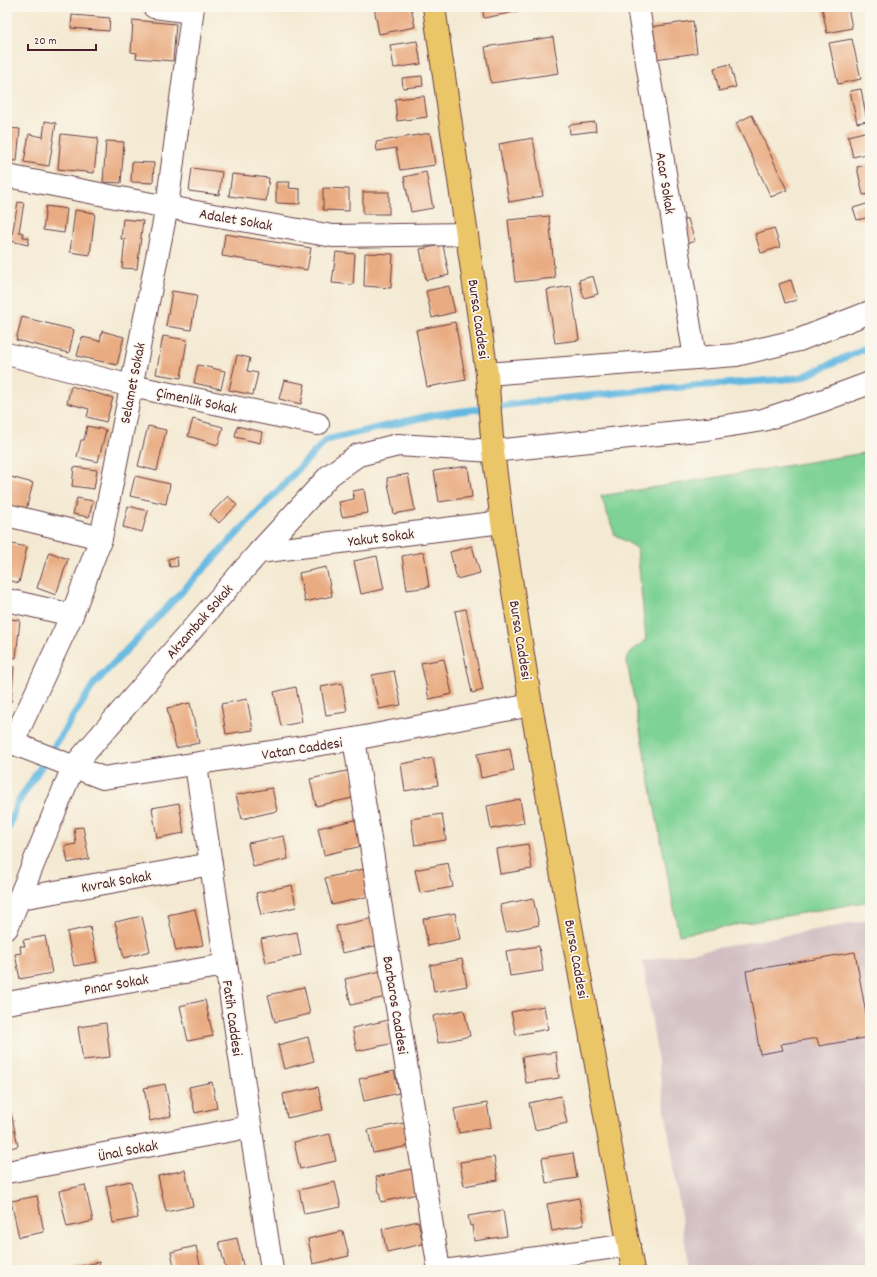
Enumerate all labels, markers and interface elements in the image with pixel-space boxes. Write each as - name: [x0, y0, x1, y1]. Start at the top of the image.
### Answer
- scale bar: [28, 26, 96, 52]
- text: 20 m: [34, 33, 57, 50]
- street label: Acar Sokak: [648, 151, 680, 216]
- street label: Adalet Sokak: [197, 204, 274, 238]
- street label: Bursa Caddesi: [461, 278, 494, 361]
- street label: Selamet Sokak: [115, 341, 153, 426]
- street label: Çimenlik Sokak: [154, 383, 239, 421]
- street label: Yakut Sokak: [347, 524, 416, 554]
- street label: Akzambak Sokak: [162, 580, 239, 665]
- street label: Bursa Caddesi: [502, 599, 536, 682]
- street label: Vatan Caddesi: [260, 733, 344, 767]
- street label: Kıvrak Sokak: [80, 866, 153, 900]
- street label: Bursa Caddesi: [557, 918, 593, 1001]
- street label: Barbaros Caddesi: [375, 955, 413, 1056]
- street label: Pınar Sokak: [82, 969, 150, 1002]
- street label: Fatih Caddesi: [215, 979, 247, 1058]
- street label: Ünal Sokak: [97, 1135, 160, 1169]

